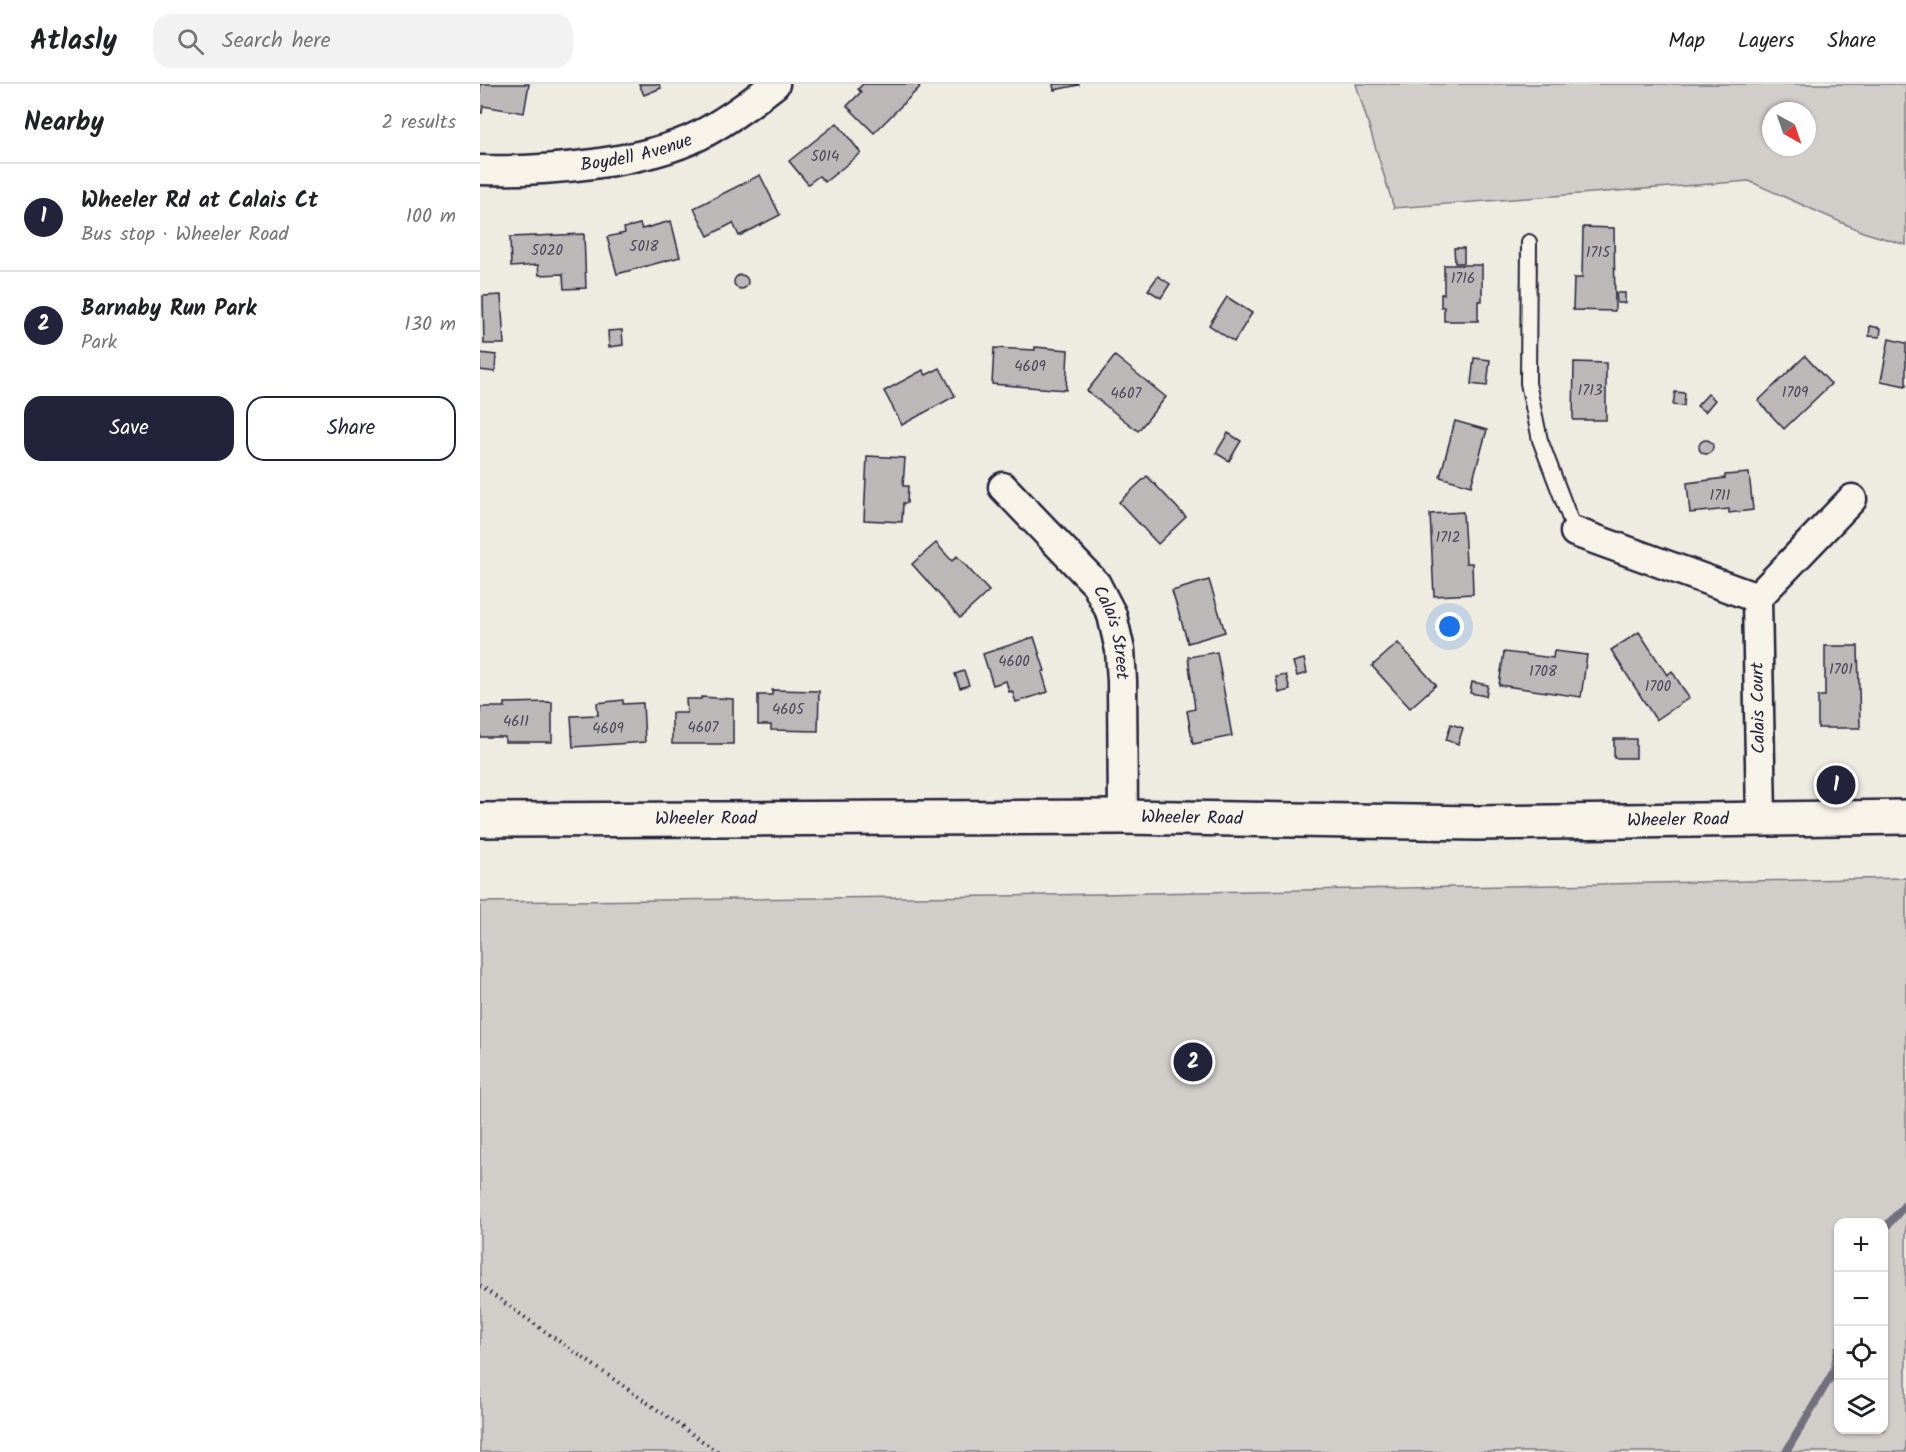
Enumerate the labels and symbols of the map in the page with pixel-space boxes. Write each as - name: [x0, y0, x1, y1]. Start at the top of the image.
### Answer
- north arrow: [1762, 102, 1816, 156]
- street label: Boydell Avenue: [579, 126, 697, 180]
- house number: 5014: [811, 145, 839, 169]
- house number: 5018: [629, 235, 660, 259]
- house number: 5020: [531, 239, 563, 263]
- house number: 1715: [1586, 241, 1611, 265]
- house number: 1716: [1451, 267, 1475, 291]
- house number: 4609: [1014, 355, 1046, 379]
- house number: 1713: [1578, 379, 1603, 403]
- house number: 1709: [1782, 381, 1809, 405]
- house number: 4607: [1110, 382, 1143, 406]
- house number: 1711: [1709, 484, 1731, 508]
- house number: 1712: [1435, 526, 1461, 550]
- street label: Calais Street: [1085, 580, 1136, 681]
- your location: [1435, 612, 1464, 641]
- house number: 4600: [998, 650, 1030, 674]
- house number: 1701: [1829, 658, 1853, 682]
- house number: 1708: [1529, 660, 1558, 684]
- street label: Calais Court: [1744, 661, 1774, 754]
- house number: 1700: [1645, 675, 1672, 699]
- house number: 4605: [772, 698, 805, 722]
- house number: 4611: [503, 710, 529, 734]
- house number: 4607: [687, 716, 720, 740]
- house number: 4609: [592, 717, 624, 741]
- pin: 1: [1816, 762, 1856, 808]
- street label: Wheeler Road: [1141, 803, 1244, 834]
- street label: Wheeler Road: [655, 804, 758, 834]
- street label: Wheeler Road: [1627, 805, 1730, 835]
- pin: 2: [1174, 1040, 1212, 1084]

